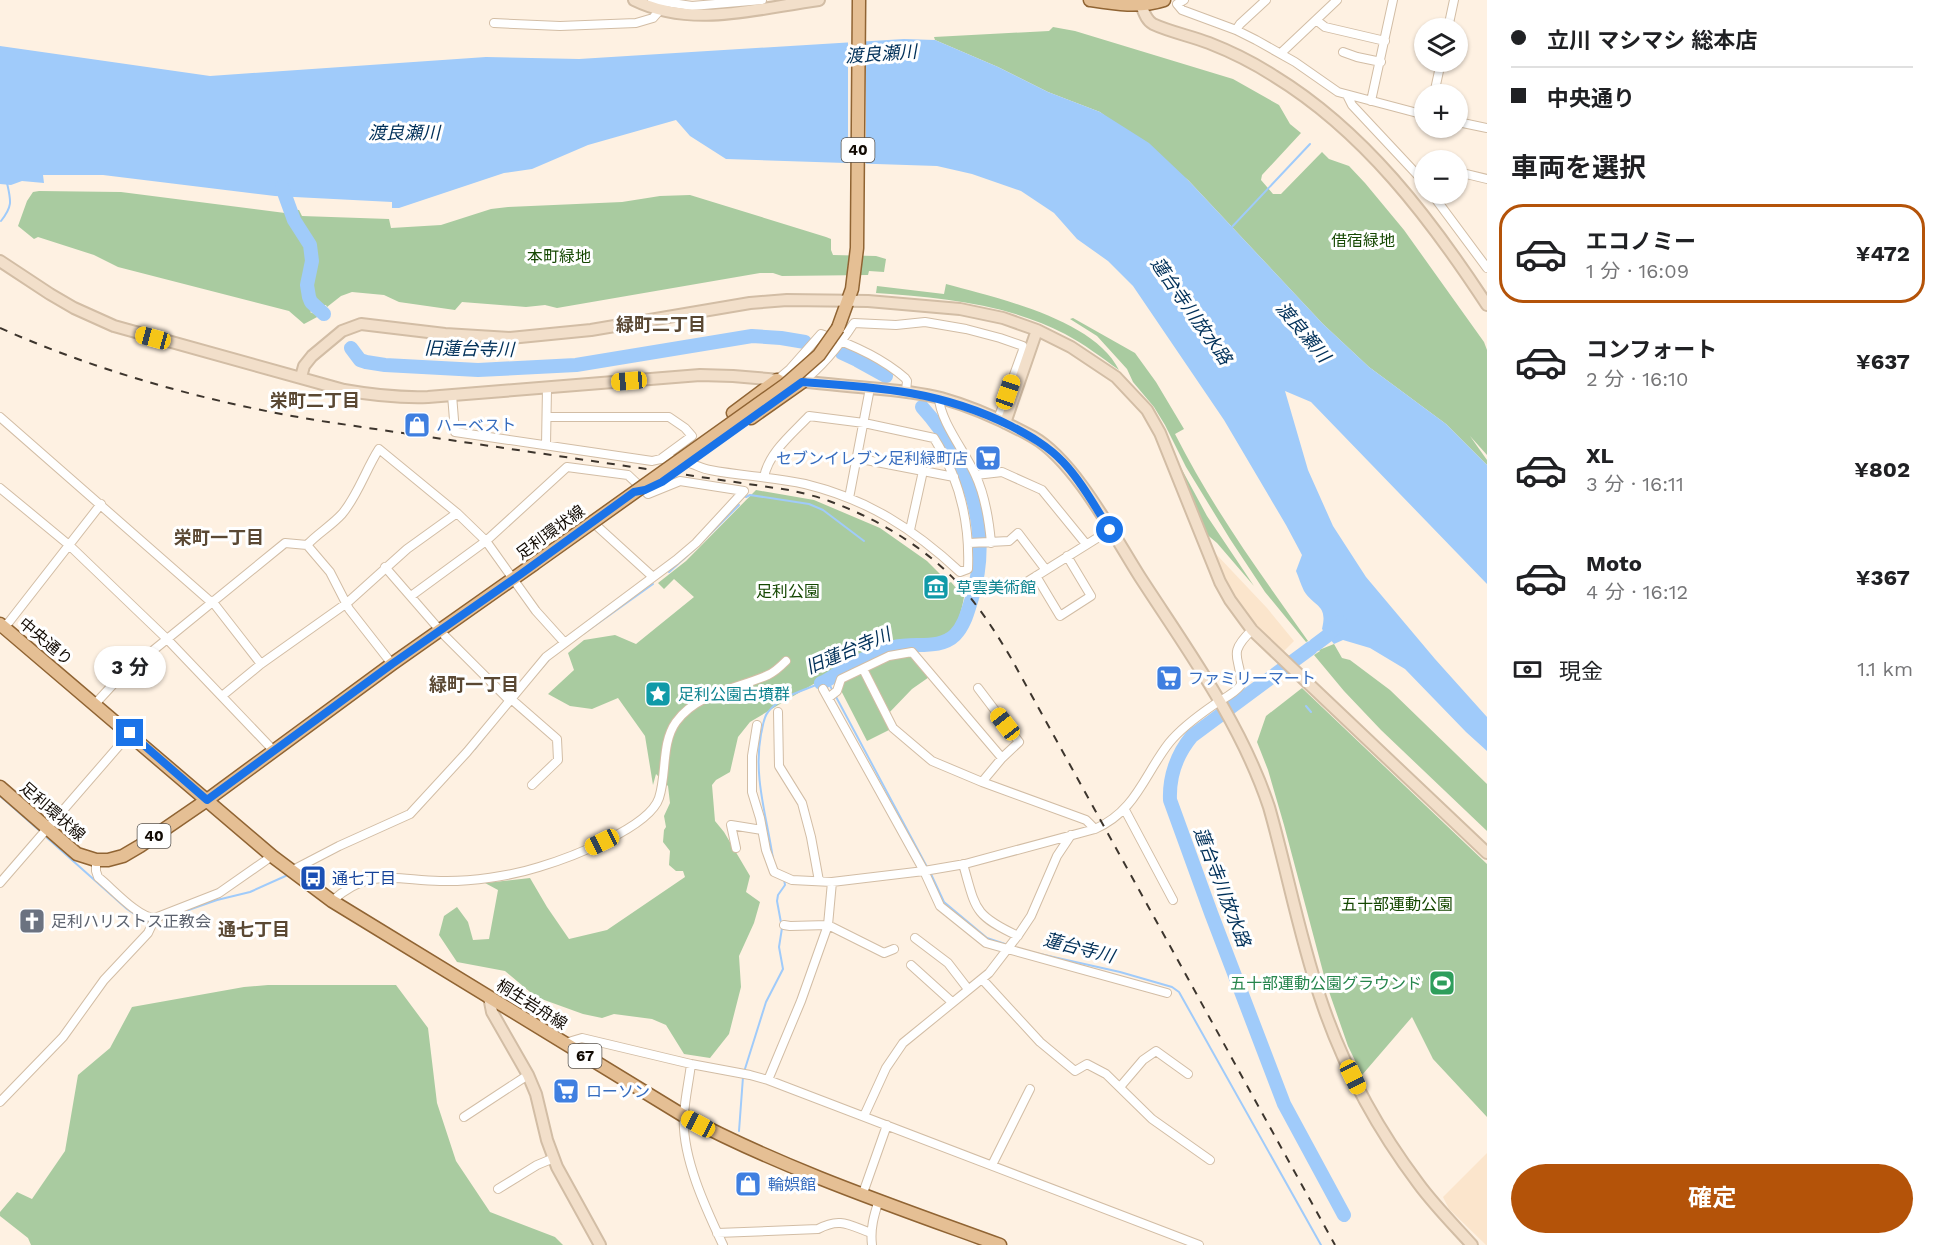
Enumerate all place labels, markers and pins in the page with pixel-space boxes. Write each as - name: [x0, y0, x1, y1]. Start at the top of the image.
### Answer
- shop icon: ハーベスト: [402, 410, 432, 440]
- place label: ハーベスト: [436, 416, 516, 435]
- supermarket icon: セブンイレブン足利緑町店: [973, 443, 1003, 473]
- place label: セブンイレブン足利緑町店: [776, 449, 968, 468]
- museum icon: 草雲美術館: [921, 572, 951, 602]
- place label: 草雲美術館: [956, 578, 1036, 597]
- supermarket icon: ファミリーマート: [1154, 663, 1184, 693]
- place label: ファミリーマート: [1188, 669, 1316, 688]
- place icon: 足利公園古墳群: [643, 679, 673, 709]
- place label: 足利公園古墳群: [678, 685, 790, 704]
- bus stop icon: 通七丁目: [298, 863, 328, 893]
- place label: 通七丁目: [332, 869, 396, 888]
- church icon: 足利ハリストス正教会: [17, 906, 47, 936]
- place label: 足利ハリストス正教会: [51, 912, 211, 931]
- sports icon: 五十部運動公園グラウンド: [1427, 968, 1457, 998]
- place label: 五十部運動公園グラウンド: [1230, 974, 1422, 993]
- supermarket icon: ローソン: [551, 1076, 581, 1106]
- place label: ローソン: [586, 1082, 650, 1101]
- shop icon: 輪娯館: [733, 1169, 763, 1199]
- place label: 輪娯館: [768, 1175, 816, 1194]

